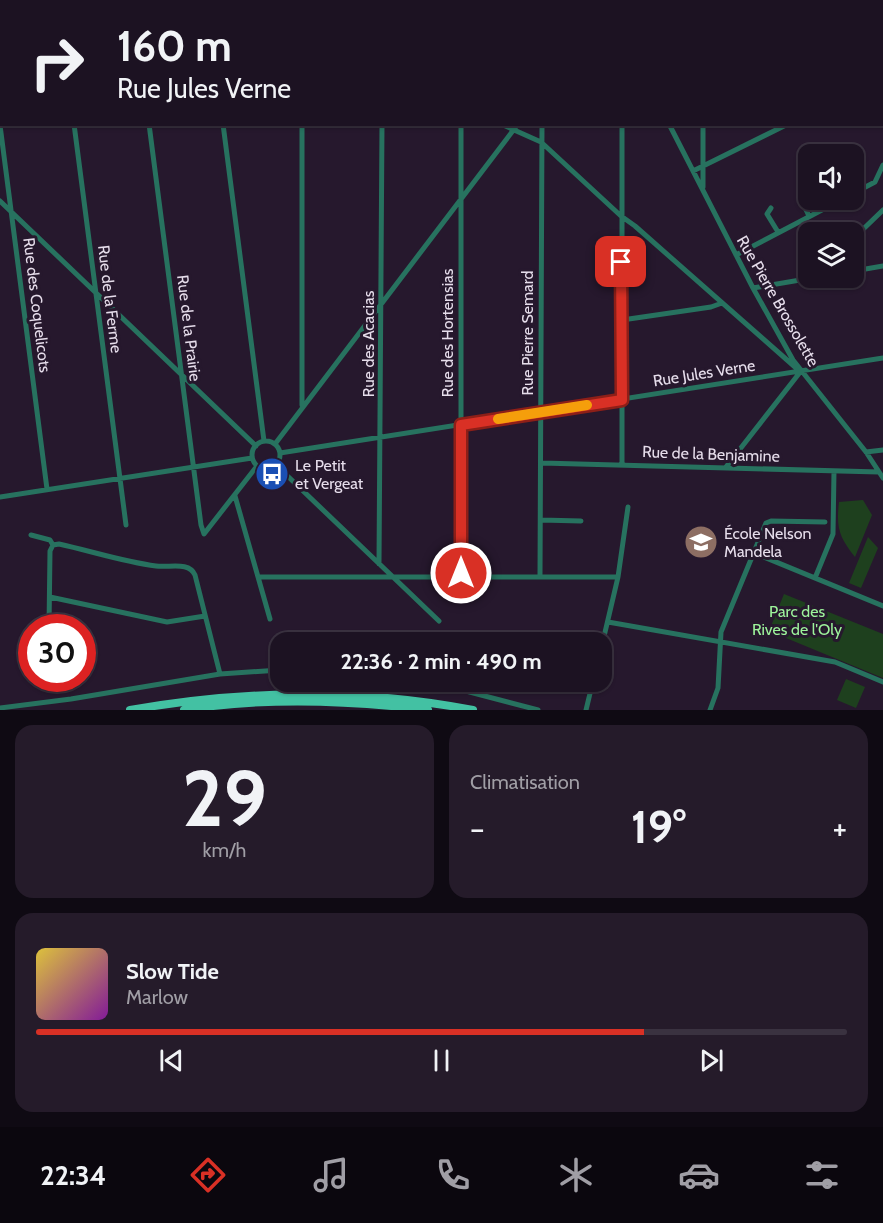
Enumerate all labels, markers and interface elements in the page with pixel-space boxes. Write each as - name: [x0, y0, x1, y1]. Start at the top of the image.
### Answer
- text: 160 m: [117, 20, 232, 72]
- icon: right: [18, 24, 96, 102]
- text: Rue Jules Verne: [117, 72, 291, 105]
- map controls: [798, 144, 864, 288]
- button: sound: [798, 144, 864, 210]
- button: layers: [798, 222, 864, 288]
- street label: Rue Pierre Brossolette: [733, 232, 823, 370]
- street label: Rue des Coquelicots: [19, 236, 55, 374]
- pin: [595, 236, 646, 287]
- street label: Rue de la Ferme: [94, 244, 126, 354]
- icon: arrive: [604, 245, 637, 278]
- street label: Rue des Hortensias: [438, 268, 457, 397]
- street label: Rue Pierre Semard: [518, 271, 537, 395]
- street label: Rue de la Prairie: [173, 274, 205, 382]
- street label: Rue des Acacias: [359, 290, 378, 397]
- street label: Rue Jules Verne: [652, 356, 756, 390]
- street label: Rue de la Benjamine: [642, 442, 780, 466]
- bus stop icon: Le Petit et Vergeat: [254, 456, 290, 492]
- place label: Le Petit et Vergeat: [295, 456, 364, 493]
- school or university icon: École Nelson Mandela: [683, 524, 719, 560]
- place label: École Nelson Mandela: [724, 524, 811, 561]
- position arrow: [429, 541, 493, 605]
- park label: Parc des Rives de l'Oly: [752, 602, 842, 639]
- speed limit sign: 30: [18, 614, 96, 692]
- text: 22:36 · 2 min · 490 m: [340, 648, 542, 675]
- text: 29: [182, 751, 267, 846]
- text: Climatisation: [470, 770, 580, 794]
- text: 19°: [631, 800, 686, 854]
- text: −: [470, 808, 485, 848]
- text: +: [832, 808, 847, 848]
- text: km/h: [203, 838, 246, 862]
- text: Slow Tide: [126, 958, 219, 985]
- text: Marlow: [126, 985, 188, 1009]
- icon: previous: [155, 1044, 188, 1077]
- icon: pause: [425, 1044, 458, 1077]
- icon: next: [695, 1044, 728, 1077]
- icon: directions: [187, 1154, 229, 1196]
- icon: music: [310, 1154, 352, 1196]
- icon: phone: [432, 1154, 474, 1196]
- icon: climate: [555, 1154, 597, 1196]
- icon: car: [678, 1154, 720, 1196]
- icon: filters: [801, 1154, 843, 1196]
- text: 22:34: [40, 1159, 106, 1192]

